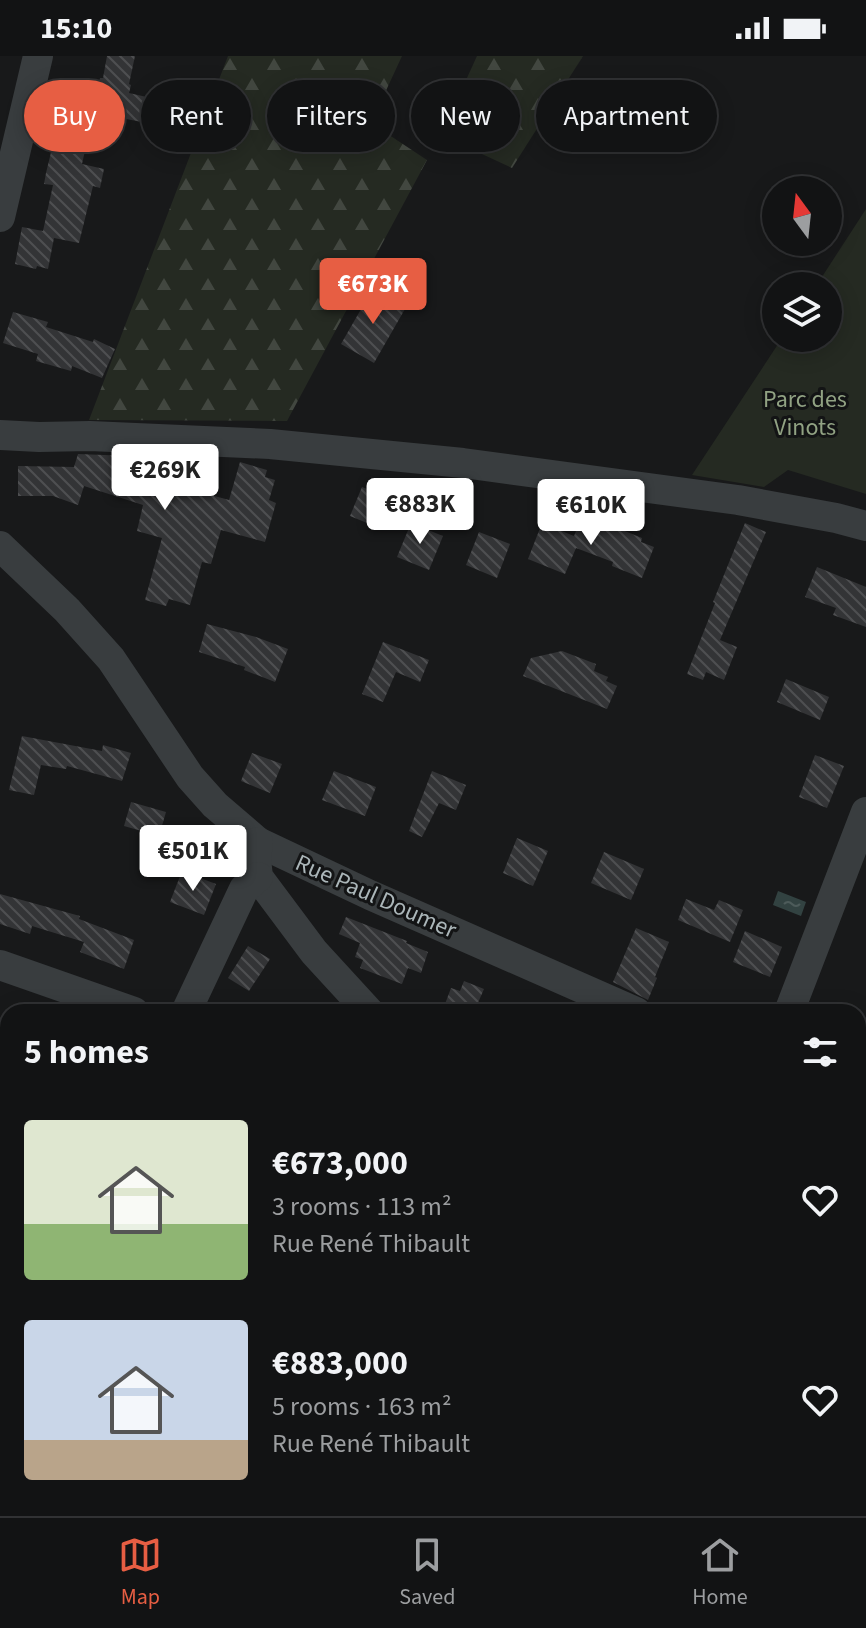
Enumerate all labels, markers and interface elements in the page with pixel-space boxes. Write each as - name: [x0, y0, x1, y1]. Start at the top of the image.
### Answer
- text: 15:10: [40, 7, 112, 50]
- chip: Buy: [24, 80, 125, 152]
- chip: Rent: [141, 80, 251, 152]
- chip: Filters: [267, 80, 395, 152]
- chip: New: [411, 80, 520, 152]
- chip: Apartment: [536, 80, 717, 152]
- north arrow: [762, 176, 842, 256]
- map controls: [762, 176, 842, 352]
- pin: €673K: [317, 258, 429, 326]
- text: €673K: [338, 265, 408, 302]
- button: layers: [762, 272, 842, 352]
- park label: Parc des Vinots: [763, 382, 847, 445]
- pin: €269K: [109, 444, 221, 512]
- text: €269K: [130, 451, 200, 488]
- pin: €883K: [364, 478, 476, 546]
- pin: €610K: [535, 479, 647, 547]
- text: €883K: [385, 485, 455, 522]
- text: €610K: [556, 486, 626, 523]
- pin: €501K: [137, 825, 249, 893]
- text: €501K: [158, 832, 228, 869]
- street label: Rue Paul Doumer: [290, 845, 463, 948]
- text: 5 homes: [24, 1028, 149, 1077]
- icon: filters: [798, 1030, 842, 1074]
- text: €673,000: [272, 1139, 408, 1188]
- icon: home: [88, 1152, 184, 1248]
- icon: heart: [798, 1178, 842, 1222]
- text: 3 rooms · 113 m²: [272, 1188, 451, 1225]
- text: Rue René Thibault: [272, 1225, 470, 1262]
- text: €883,000: [272, 1339, 408, 1388]
- icon: home: [88, 1352, 184, 1448]
- icon: heart: [798, 1378, 842, 1422]
- text: 5 rooms · 163 m²: [272, 1388, 451, 1425]
- text: Rue René Thibault: [272, 1425, 470, 1462]
- tab: Map: [118, 1533, 162, 1613]
- tab: Saved: [399, 1533, 455, 1613]
- tab: Home: [692, 1533, 748, 1613]

